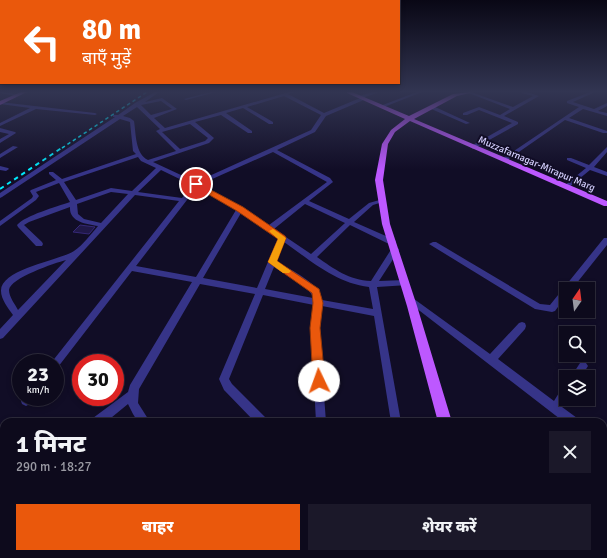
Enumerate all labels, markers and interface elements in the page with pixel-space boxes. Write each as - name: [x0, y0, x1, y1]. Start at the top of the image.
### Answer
- text: 80 m: [82, 13, 141, 47]
- icon: left: [16, 16, 68, 68]
- text: बाएँ मुड़ें: [82, 47, 131, 69]
- street label: Muzzafarnagar-Mirapur Marg: [476, 134, 597, 194]
- pin: [179, 167, 213, 201]
- icon: arrive: [185, 173, 207, 195]
- north arrow: [559, 282, 595, 318]
- map controls: [559, 282, 595, 406]
- button: search: [559, 326, 595, 362]
- speed limit sign: 30: [72, 354, 124, 406]
- position arrow: [298, 360, 340, 402]
- text: 23: [27, 362, 49, 387]
- button: layers: [559, 370, 595, 406]
- text: km/h: [27, 384, 49, 396]
- text: 1 मिनट: [16, 429, 86, 459]
- button: close: [549, 431, 591, 473]
- text: 290 m · 18:27: [16, 459, 92, 475]
- button: बाहर: [16, 504, 300, 550]
- button: शेयर करें: [308, 504, 591, 550]

